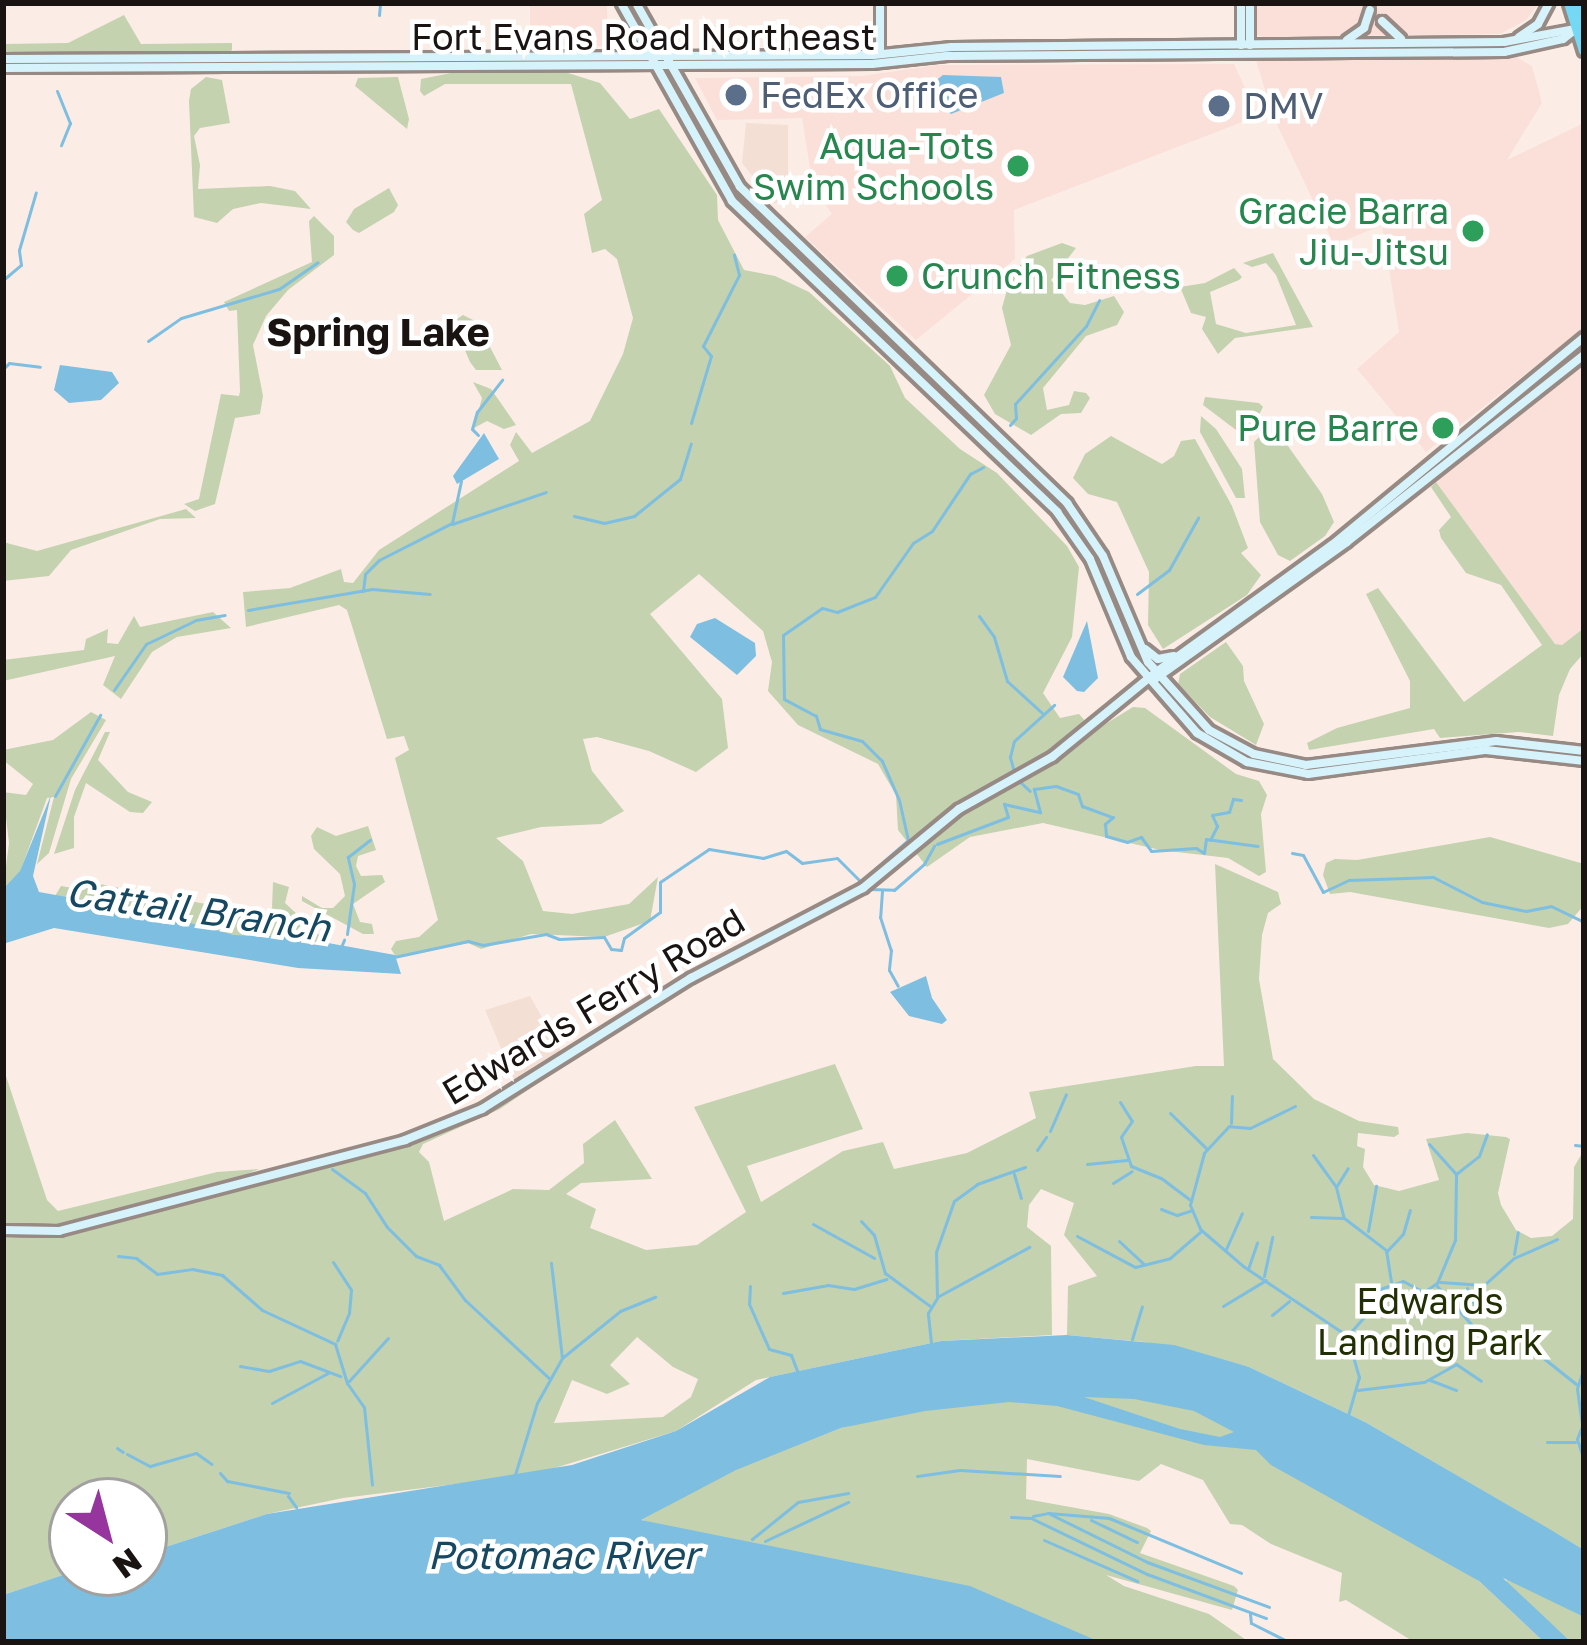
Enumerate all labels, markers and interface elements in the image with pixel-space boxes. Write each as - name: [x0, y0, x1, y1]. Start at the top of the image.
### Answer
- street label: Fort Evans Road Northeast: [411, 15, 875, 59]
- place label: FedEx Office: [760, 73, 978, 117]
- marker: FedEx Office: [723, 82, 749, 108]
- place label: DMV: [1243, 84, 1323, 128]
- marker: DMV: [1206, 93, 1232, 119]
- place label: Aqua-Tots Swim Schools: [753, 123, 994, 208]
- marker: Aqua-Tots Swim Schools: [1005, 153, 1031, 179]
- place label: Gracie Barra Jiu-Jitsu: [1238, 188, 1449, 273]
- marker: Gracie Barra Jiu-Jitsu: [1460, 218, 1486, 244]
- place label: Crunch Fitness: [921, 254, 1181, 298]
- marker: Crunch Fitness: [884, 263, 910, 289]
- district label: Spring Lake: [266, 309, 490, 355]
- place label: Pure Barre: [1237, 406, 1419, 450]
- marker: Pure Barre: [1430, 415, 1456, 441]
- water label: Cattail Branch: [63, 868, 333, 952]
- street label: Edwards Ferry Road: [434, 899, 752, 1113]
- park label: Edwards Landing Park: [1317, 1278, 1543, 1363]
- north arrow: [48, 1477, 168, 1597]
- water label: Potomac River: [428, 1532, 698, 1578]
- text: N: [106, 1541, 149, 1587]

